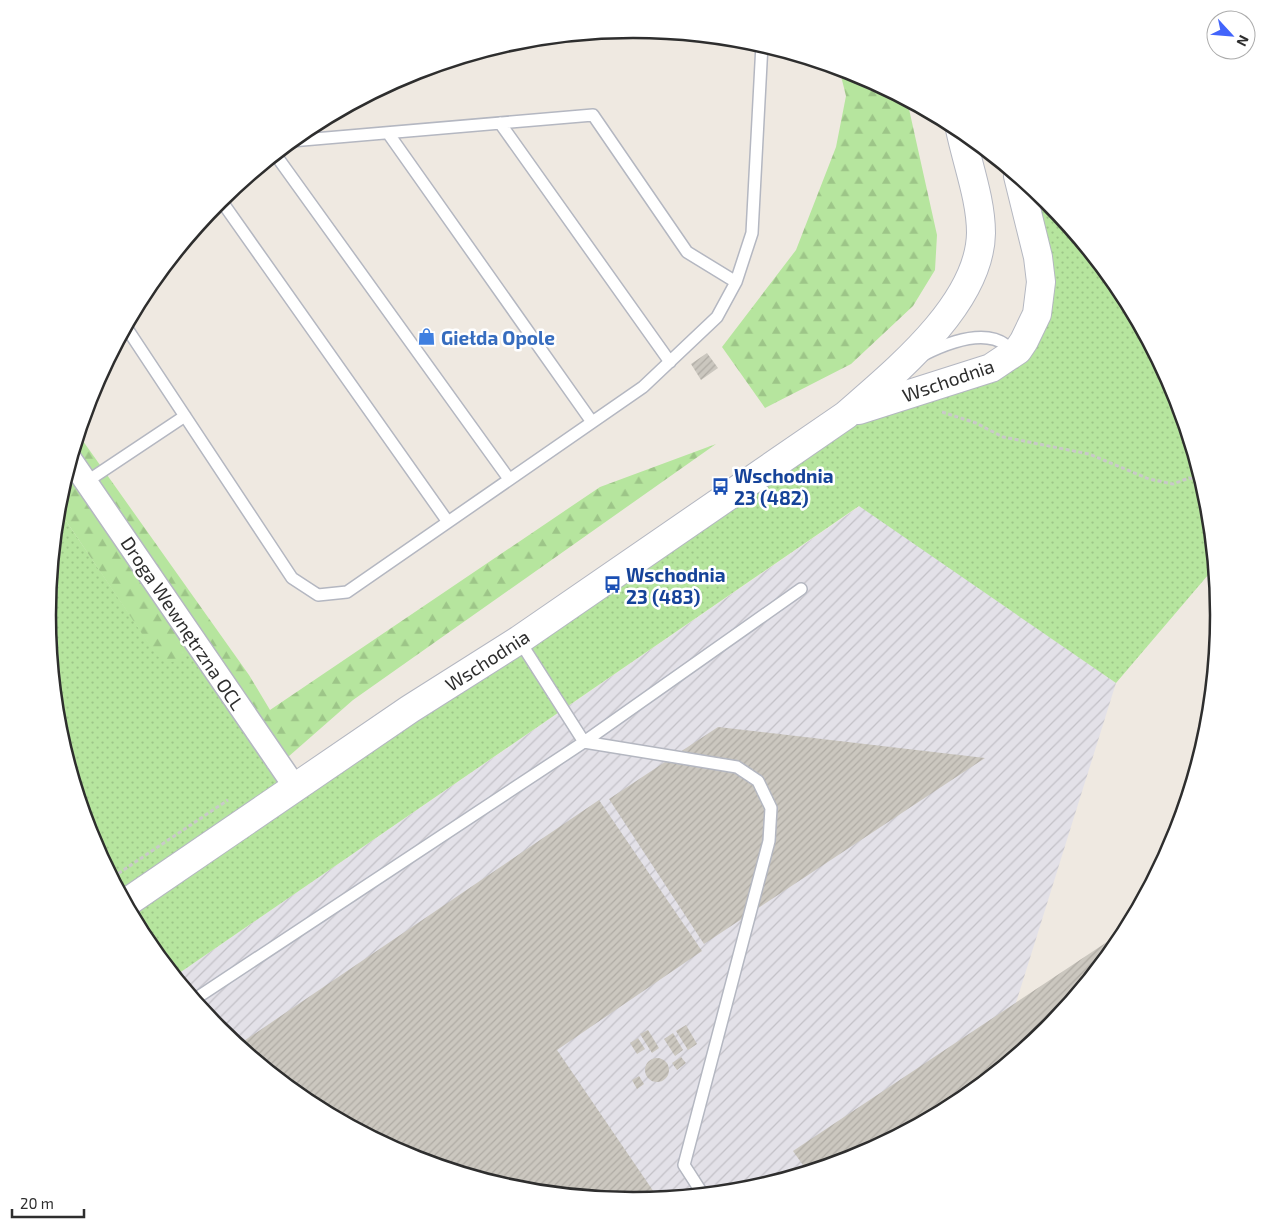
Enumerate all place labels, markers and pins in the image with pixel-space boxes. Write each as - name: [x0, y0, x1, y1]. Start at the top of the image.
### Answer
- place label: Giełda Opole: [441, 326, 555, 349]
- shop icon: Giełda Opole: [417, 327, 437, 347]
- place label: Wschodnia 23 (482): [734, 464, 834, 509]
- bus stop icon: Wschodnia 23 (482): [710, 476, 730, 496]
- place label: Wschodnia 23 (483): [626, 563, 726, 608]
- bus stop icon: Wschodnia 23 (483): [602, 575, 622, 595]

